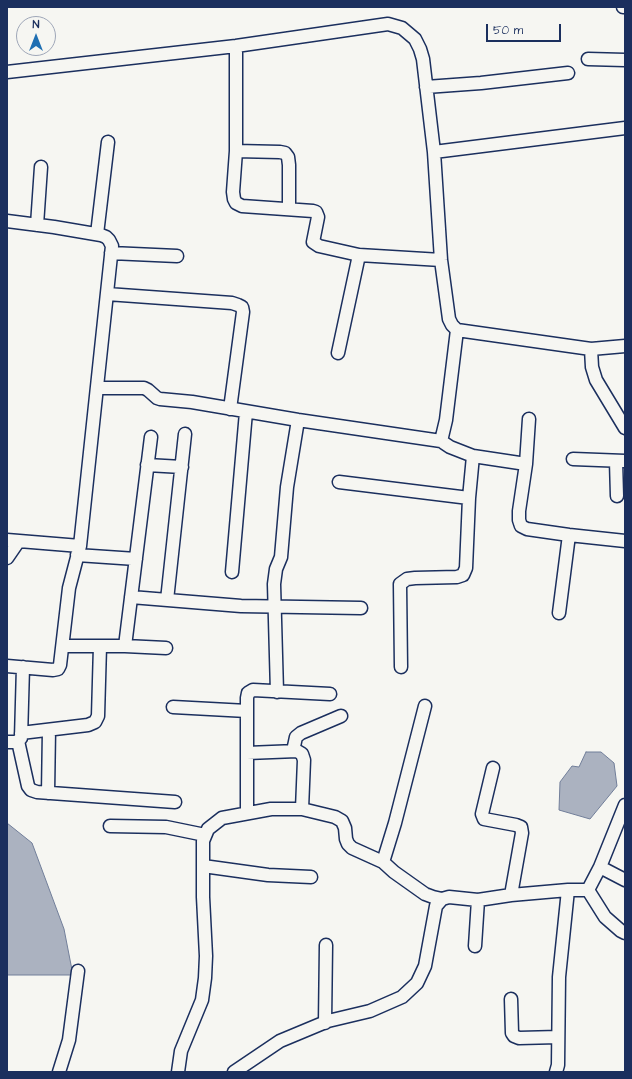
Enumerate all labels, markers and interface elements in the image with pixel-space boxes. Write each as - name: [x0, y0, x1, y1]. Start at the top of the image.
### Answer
- north arrow: [16, 16, 56, 56]
- scale bar: [488, 16, 563, 42]
- text: N: [33, 17, 39, 32]
- text: 50 m: [493, 22, 523, 39]

